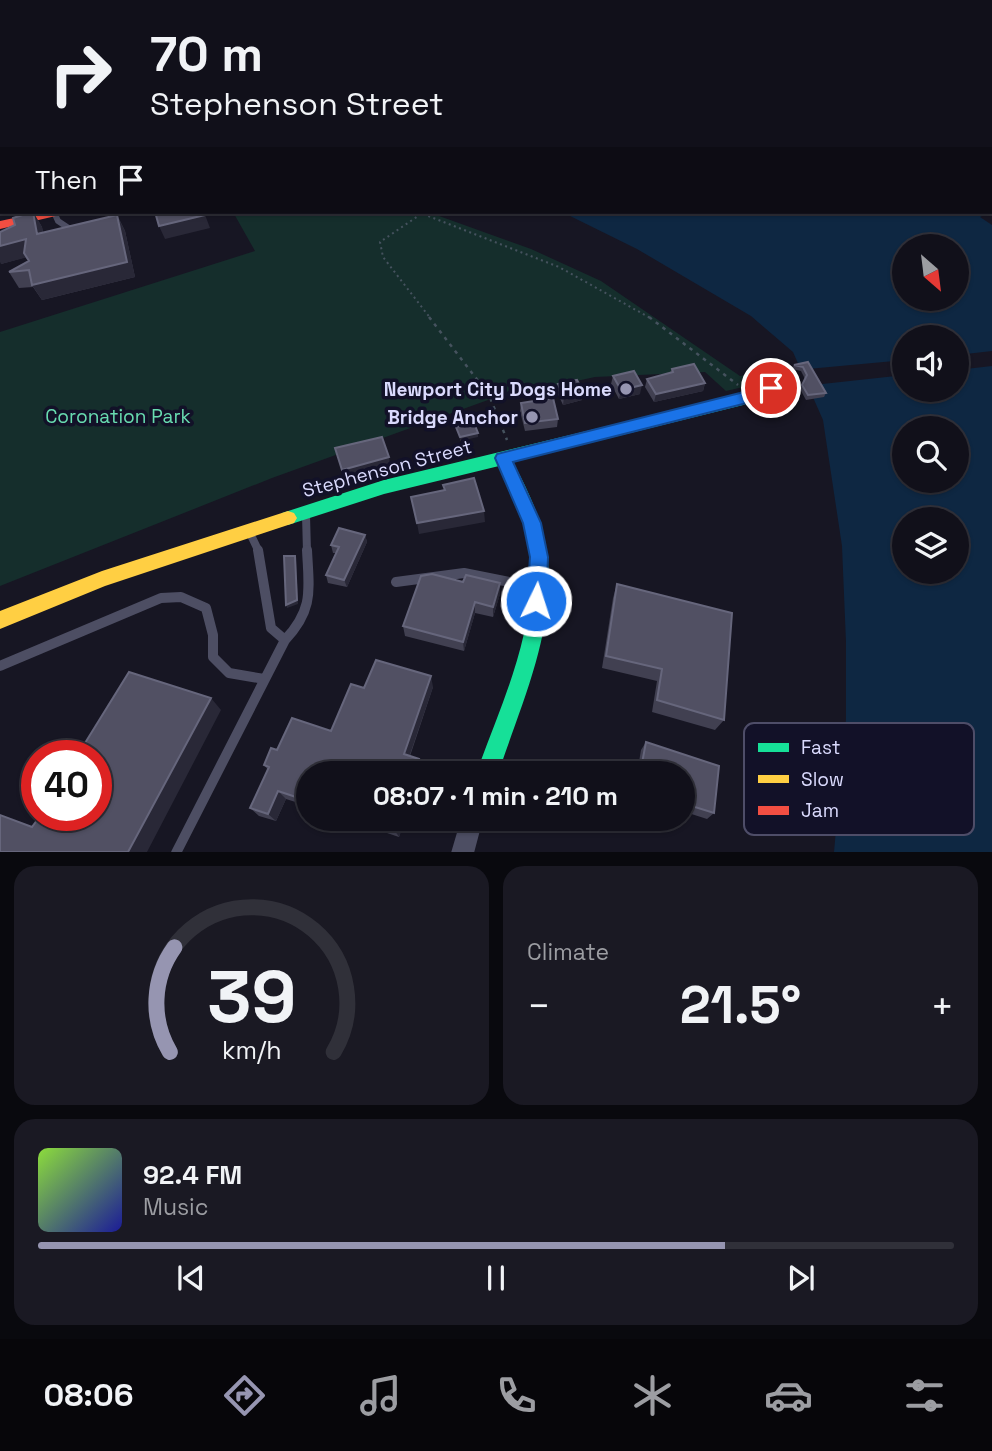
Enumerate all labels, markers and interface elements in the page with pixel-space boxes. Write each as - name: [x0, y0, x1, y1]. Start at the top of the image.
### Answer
- text: 70 m: [150, 23, 263, 85]
- icon: right: [35, 28, 126, 119]
- text: Stephenson Street: [150, 84, 444, 124]
- icon: arrive: [112, 161, 150, 199]
- text: Then: [35, 163, 98, 197]
- north arrow: [892, 234, 970, 312]
- map controls: [892, 234, 969, 584]
- button: sound: [892, 325, 969, 402]
- pin: [741, 358, 801, 418]
- icon: arrive: [752, 369, 790, 407]
- place label: Newport City Dogs Home: [384, 377, 612, 402]
- marker: Newport City Dogs Home: [618, 381, 634, 397]
- park label: Coronation Park: [45, 404, 191, 429]
- place label: Bridge Anchor: [387, 405, 518, 430]
- marker: Bridge Anchor: [524, 409, 540, 425]
- button: search: [892, 416, 969, 493]
- street label: Stephenson Street: [300, 434, 475, 503]
- button: layers: [892, 507, 969, 584]
- position arrow: [499, 564, 573, 638]
- legend: [744, 723, 974, 835]
- text: Fast: [801, 735, 841, 760]
- speed limit sign: 40: [21, 740, 112, 831]
- text: Slow: [801, 767, 844, 792]
- text: 08:07 · 1 min · 210 m: [373, 779, 618, 813]
- text: Jam: [801, 798, 839, 823]
- text: Climate: [527, 937, 609, 967]
- text: 39: [207, 950, 296, 1043]
- text: 21.5°: [680, 972, 801, 1038]
- text: −: [527, 982, 551, 1030]
- text: +: [930, 982, 954, 1030]
- text: km/h: [222, 1033, 281, 1065]
- text: 92.4 FM: [143, 1158, 242, 1192]
- text: Music: [143, 1192, 208, 1222]
- icon: previous: [172, 1259, 210, 1297]
- icon: pause: [477, 1259, 515, 1297]
- icon: next: [782, 1259, 820, 1297]
- icon: directions: [220, 1371, 269, 1420]
- icon: music: [356, 1371, 405, 1420]
- icon: phone: [492, 1371, 541, 1420]
- icon: climate: [628, 1371, 677, 1420]
- icon: car: [764, 1371, 813, 1420]
- icon: filters: [900, 1371, 949, 1420]
- text: 08:06: [43, 1375, 133, 1415]

